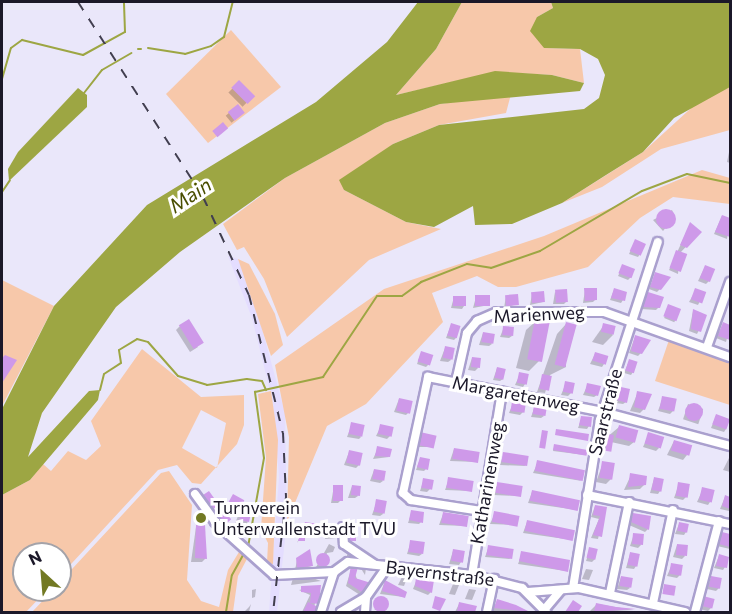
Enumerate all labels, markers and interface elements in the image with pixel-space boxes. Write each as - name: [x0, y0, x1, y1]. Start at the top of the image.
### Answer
- water label: Main: [164, 172, 216, 218]
- street label: Marienweg: [493, 301, 585, 327]
- street label: Saarstraße: [584, 366, 626, 458]
- street label: Margaretenweg: [451, 371, 581, 417]
- street label: Katharinenweg: [466, 420, 508, 546]
- place label: Turnverein Unterwallenstadt TVU: [213, 497, 396, 540]
- marker: Turnverein Unterwallenstadt TVU: [194, 511, 208, 525]
- north arrow: [12, 542, 72, 602]
- text: N: [25, 546, 44, 568]
- street label: Bayernstraße: [385, 556, 495, 590]

